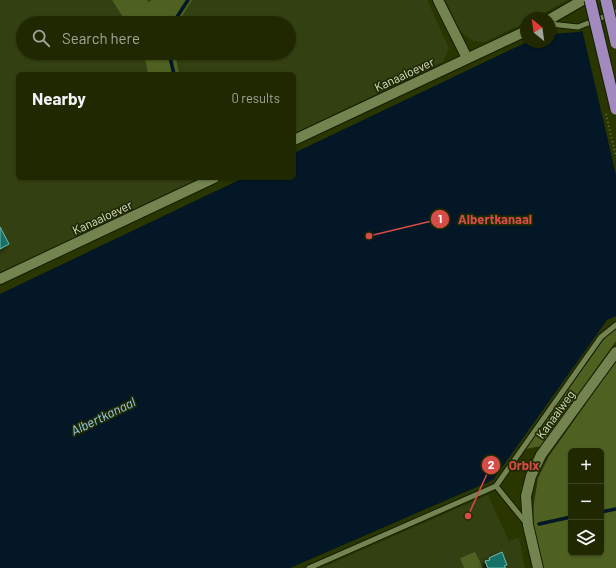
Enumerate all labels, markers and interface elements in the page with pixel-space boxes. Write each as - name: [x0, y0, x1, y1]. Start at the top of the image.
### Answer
- north arrow: [520, 12, 556, 48]
- search box: [16, 16, 296, 60]
- icon: search: [30, 27, 52, 49]
- text: Search here: [62, 29, 140, 47]
- street label: Kanaaloever: [372, 54, 437, 94]
- text: Nearby: [32, 88, 86, 108]
- text: 0 results: [231, 90, 280, 106]
- street label: Kanaaloever: [70, 197, 135, 237]
- callout: Albertkanaal: [430, 207, 540, 232]
- text: 1: [438, 211, 442, 225]
- text: Albertkanaal: [458, 211, 532, 227]
- street label: Kanaalweg: [533, 387, 577, 441]
- water label: Albertkanaal: [68, 393, 138, 439]
- map controls: [568, 448, 604, 556]
- button: +: [568, 448, 604, 484]
- callout: Orbix: [481, 453, 547, 478]
- text: 2: [488, 457, 495, 471]
- text: Orbix: [509, 457, 539, 473]
- button: −: [568, 484, 604, 520]
- button: layers: [568, 520, 604, 556]

